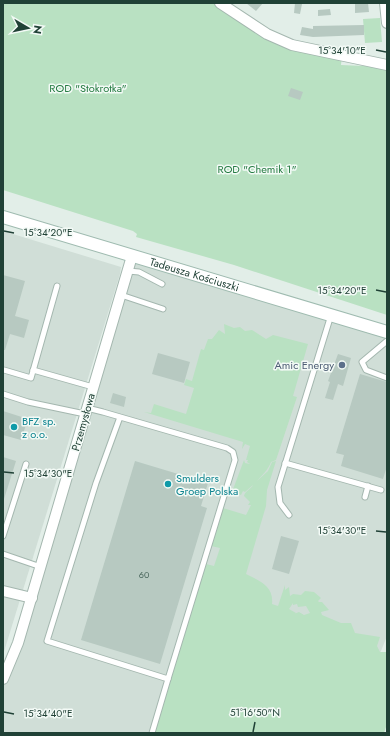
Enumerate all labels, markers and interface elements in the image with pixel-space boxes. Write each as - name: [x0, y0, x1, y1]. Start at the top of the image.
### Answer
- north arrow: [8, 8, 48, 48]
- text: N: [29, 24, 46, 35]
- text: 15°34'10"E: [318, 43, 366, 58]
- park label: ROD "Stokrotka": [49, 80, 127, 96]
- park label: ROD "Chemik 1": [217, 161, 297, 177]
- text: 15°34'20"E: [24, 225, 72, 240]
- street label: Tadeusza Kościuszki: [148, 253, 241, 295]
- text: 15°34'20"E: [318, 283, 366, 298]
- place label: Amic Energy: [275, 357, 334, 373]
- marker: Amic Energy: [337, 360, 347, 370]
- street label: Przemysłowa: [67, 391, 99, 453]
- place label: BFZ sp. z o.o.: [22, 413, 56, 442]
- marker: BFZ sp. z o.o.: [9, 422, 19, 432]
- text: 15°34'30"E: [24, 466, 72, 481]
- place label: Smulders Groep Polska: [176, 470, 238, 499]
- marker: Smulders Groep Polska: [163, 479, 173, 489]
- text: 15°34'30"E: [318, 523, 366, 538]
- house number: 60: [139, 568, 150, 581]
- text: 51°16'50"N: [230, 705, 280, 720]
- text: 15°34'40"E: [23, 706, 73, 721]

